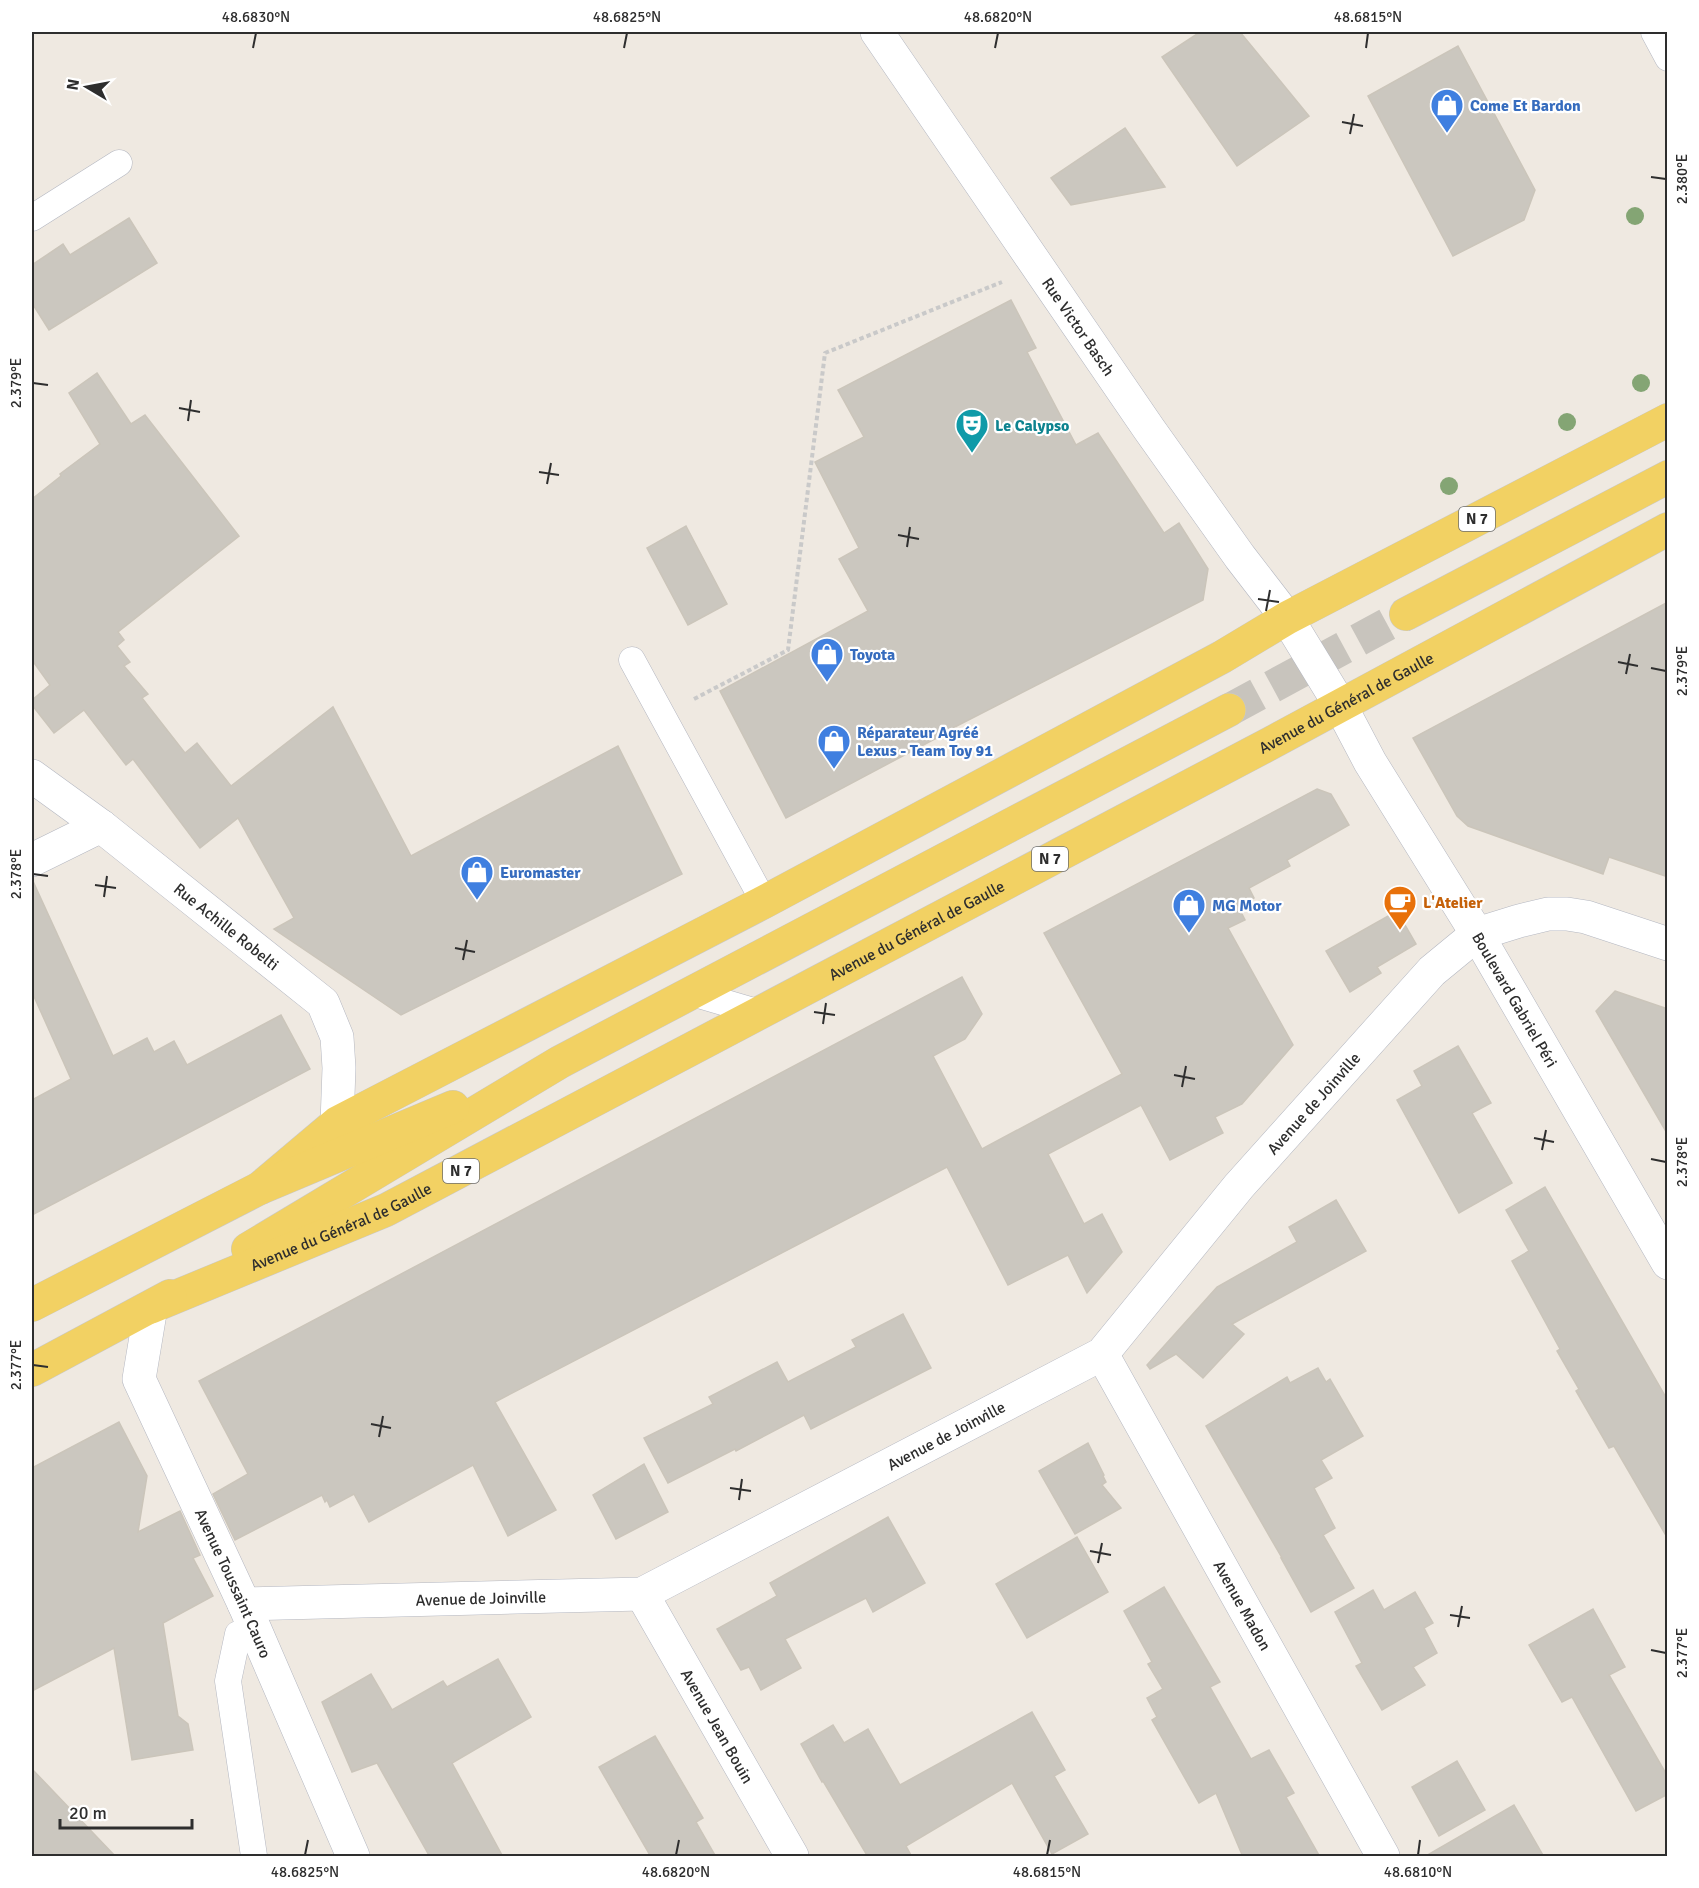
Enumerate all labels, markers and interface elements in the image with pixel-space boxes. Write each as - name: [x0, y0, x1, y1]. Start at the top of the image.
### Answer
- text: 48.6830°N: [222, 8, 290, 26]
- text: 48.6825°N: [593, 8, 661, 26]
- text: 48.6820°N: [964, 8, 1032, 26]
- text: 48.6815°N: [1334, 8, 1402, 26]
- north arrow: [57, 57, 117, 117]
- text: N: [62, 77, 84, 92]
- shop icon: Come Et Bardon: [1429, 87, 1465, 134]
- place label: Come Et Bardon: [1470, 96, 1581, 116]
- text: 2.380°E: [1673, 154, 1691, 204]
- street label: Rue Victor Basch: [1037, 274, 1119, 380]
- text: 2.379°E: [7, 358, 25, 408]
- theatre icon: Le Calypso: [954, 407, 990, 454]
- place label: Le Calypso: [995, 416, 1069, 436]
- road number: N 7: [1459, 507, 1495, 531]
- shop icon: Toyota: [809, 636, 845, 683]
- place label: Toyota: [850, 645, 895, 665]
- text: 2.379°E: [1673, 646, 1691, 696]
- street label: Avenue du Général de Gaulle: [1255, 648, 1437, 759]
- shop icon: Réparateur Agréé Lexus - Team Toy 91: [816, 723, 852, 770]
- place label: Réparateur Agréé Lexus - Team Toy 91: [857, 723, 993, 761]
- road number: N 7: [1032, 847, 1068, 871]
- text: 2.378°E: [7, 849, 25, 899]
- shop icon: Euromaster: [459, 854, 495, 901]
- place label: Euromaster: [500, 863, 581, 883]
- street label: Avenue du Général de Gaulle: [826, 876, 1008, 986]
- street label: Rue Achille Robelti: [169, 879, 283, 975]
- cafe icon: L'Atelier: [1382, 884, 1418, 931]
- shop icon: MG Motor: [1171, 887, 1207, 934]
- place label: L'Atelier: [1423, 893, 1483, 913]
- place label: MG Motor: [1212, 896, 1282, 916]
- street label: Boulevard Gabriel Péri: [1467, 929, 1561, 1071]
- street label: Avenue de Joinville: [1263, 1049, 1365, 1159]
- text: 2.378°E: [1673, 1137, 1691, 1187]
- road number: N 7: [443, 1159, 479, 1183]
- street label: Avenue du Général de Gaulle: [247, 1179, 435, 1276]
- text: 2.377°E: [7, 1340, 25, 1390]
- street label: Avenue de Joinville: [884, 1397, 1009, 1475]
- street label: Avenue Toussaint Cauro: [190, 1506, 275, 1661]
- street label: Avenue Madon: [1209, 1557, 1275, 1654]
- street label: Avenue de Joinville: [415, 1587, 546, 1611]
- text: 2.377°E: [1673, 1628, 1691, 1678]
- street label: Avenue Jean Bouin: [676, 1665, 757, 1787]
- scale bar: [60, 1792, 192, 1830]
- text: 20 m: [69, 1802, 107, 1824]
- text: 48.6825°N: [271, 1863, 339, 1881]
- text: 48.6820°N: [642, 1863, 710, 1881]
- text: 48.6815°N: [1013, 1863, 1081, 1881]
- text: 48.6810°N: [1384, 1863, 1452, 1881]

